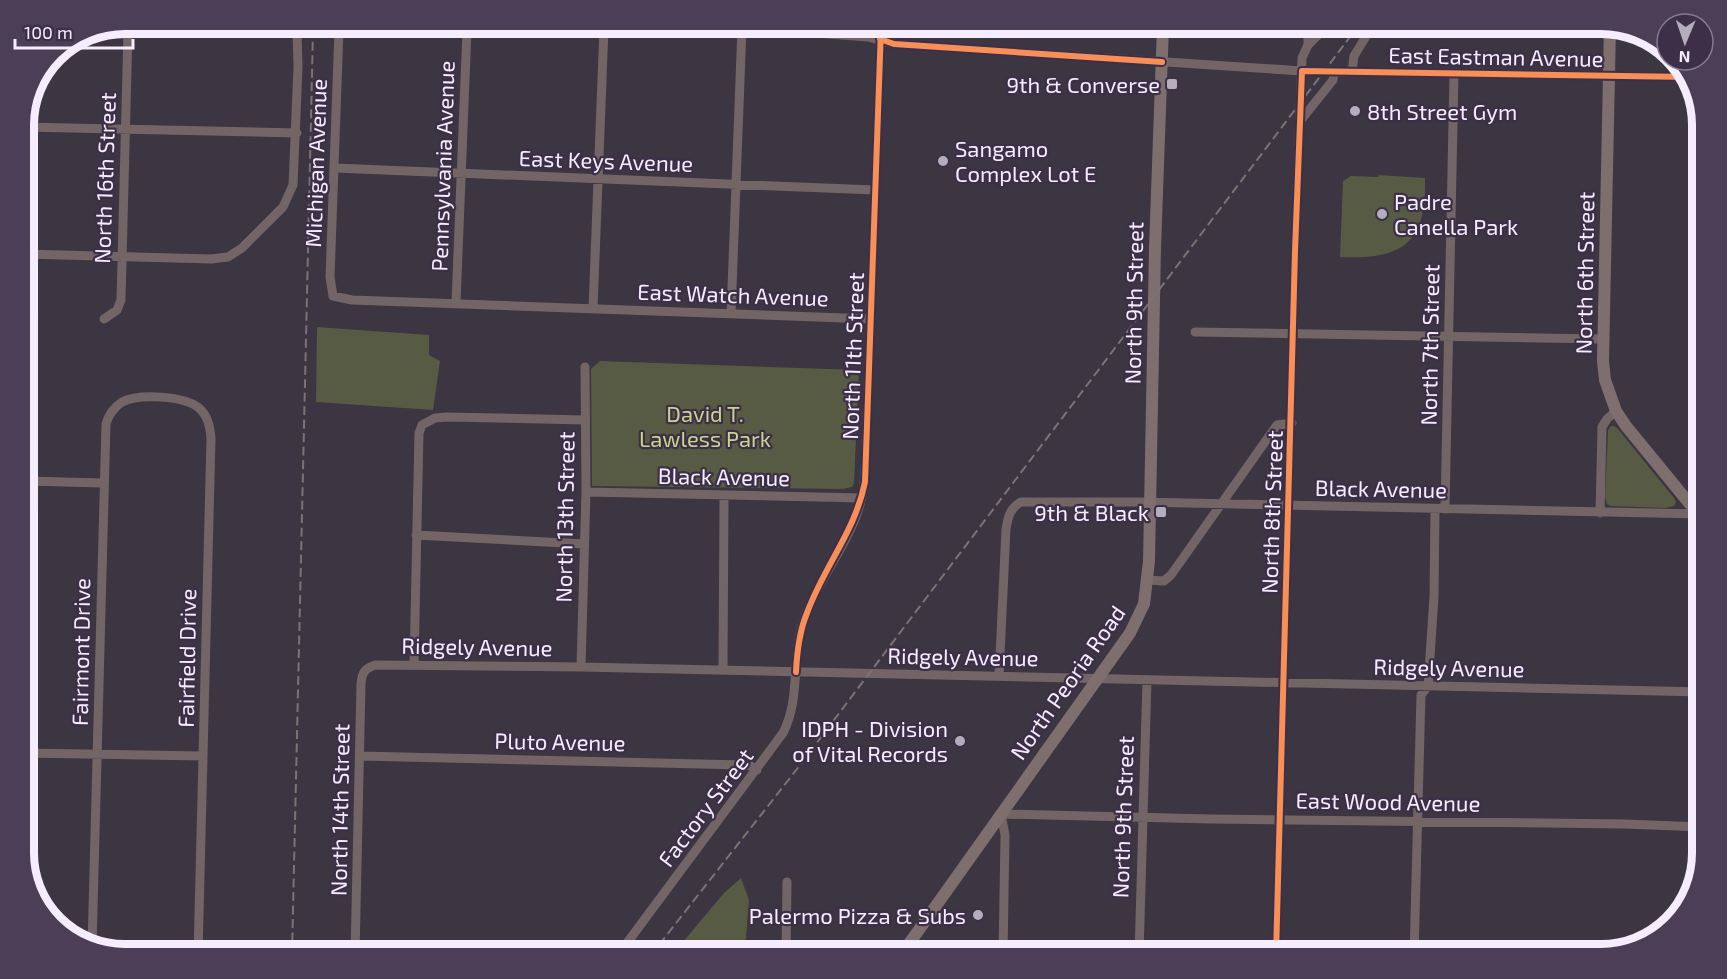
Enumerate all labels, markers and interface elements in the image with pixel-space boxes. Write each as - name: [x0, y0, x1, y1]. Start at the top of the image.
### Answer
- scale bar: [15, 12, 134, 50]
- north arrow: [1655, 12, 1715, 72]
- text: 100 m: [24, 21, 73, 43]
- street label: East Eastman Avenue: [1388, 41, 1604, 71]
- text: N: [1678, 48, 1691, 67]
- street label: Pennsylvania Avenue: [425, 60, 459, 272]
- place label: 9th & Converse: [1006, 71, 1160, 97]
- marker: 9th & Converse: [1165, 77, 1179, 91]
- street label: Michigan Avenue: [299, 78, 331, 248]
- street label: North 16th Street: [88, 92, 120, 264]
- place label: 8th Street Gym: [1367, 98, 1517, 124]
- marker: 8th Street Gym: [1348, 104, 1362, 118]
- place label: Sangamo Complex Lot E: [955, 135, 1096, 186]
- street label: East Keys Avenue: [518, 144, 694, 176]
- marker: Sangamo Complex Lot E: [936, 154, 950, 168]
- place label: Padre Canella Park: [1394, 188, 1518, 239]
- street label: North 6th Street: [1570, 191, 1598, 355]
- marker: Padre Canella Park: [1375, 207, 1389, 221]
- street label: North 9th Street: [1119, 221, 1147, 385]
- street label: North 7th Street: [1415, 264, 1443, 426]
- street label: North 11th Street: [836, 272, 868, 440]
- street label: East Watch Avenue: [637, 278, 829, 310]
- park label: David T. Lawless Park: [639, 400, 771, 451]
- street label: North 8th Street: [1255, 430, 1287, 594]
- street label: North 13th Street: [550, 431, 578, 603]
- street label: Black Avenue: [658, 462, 790, 490]
- street label: Black Avenue: [1315, 474, 1447, 502]
- place label: 9th & Black: [1034, 499, 1149, 525]
- marker: 9th & Black: [1154, 505, 1168, 519]
- street label: Fairmont Drive: [66, 578, 94, 726]
- street label: Fairfield Drive: [172, 588, 200, 728]
- street label: North Peoria Road: [1004, 600, 1130, 764]
- street label: Ridgely Avenue: [401, 632, 553, 660]
- street label: Ridgely Avenue: [887, 642, 1039, 670]
- street label: Ridgely Avenue: [1373, 653, 1525, 681]
- place label: IDPH - Division of Vital Records: [792, 715, 948, 766]
- street label: North 14th Street: [324, 724, 354, 896]
- street label: Pluto Avenue: [494, 727, 626, 755]
- marker: IDPH - Division of Vital Records: [953, 734, 967, 748]
- street label: North 9th Street: [1106, 735, 1138, 899]
- street label: Factory Street: [652, 743, 758, 871]
- street label: East Wood Avenue: [1295, 786, 1481, 816]
- place label: Palermo Pizza & Subs: [749, 902, 966, 928]
- marker: Palermo Pizza & Subs: [971, 908, 985, 922]

